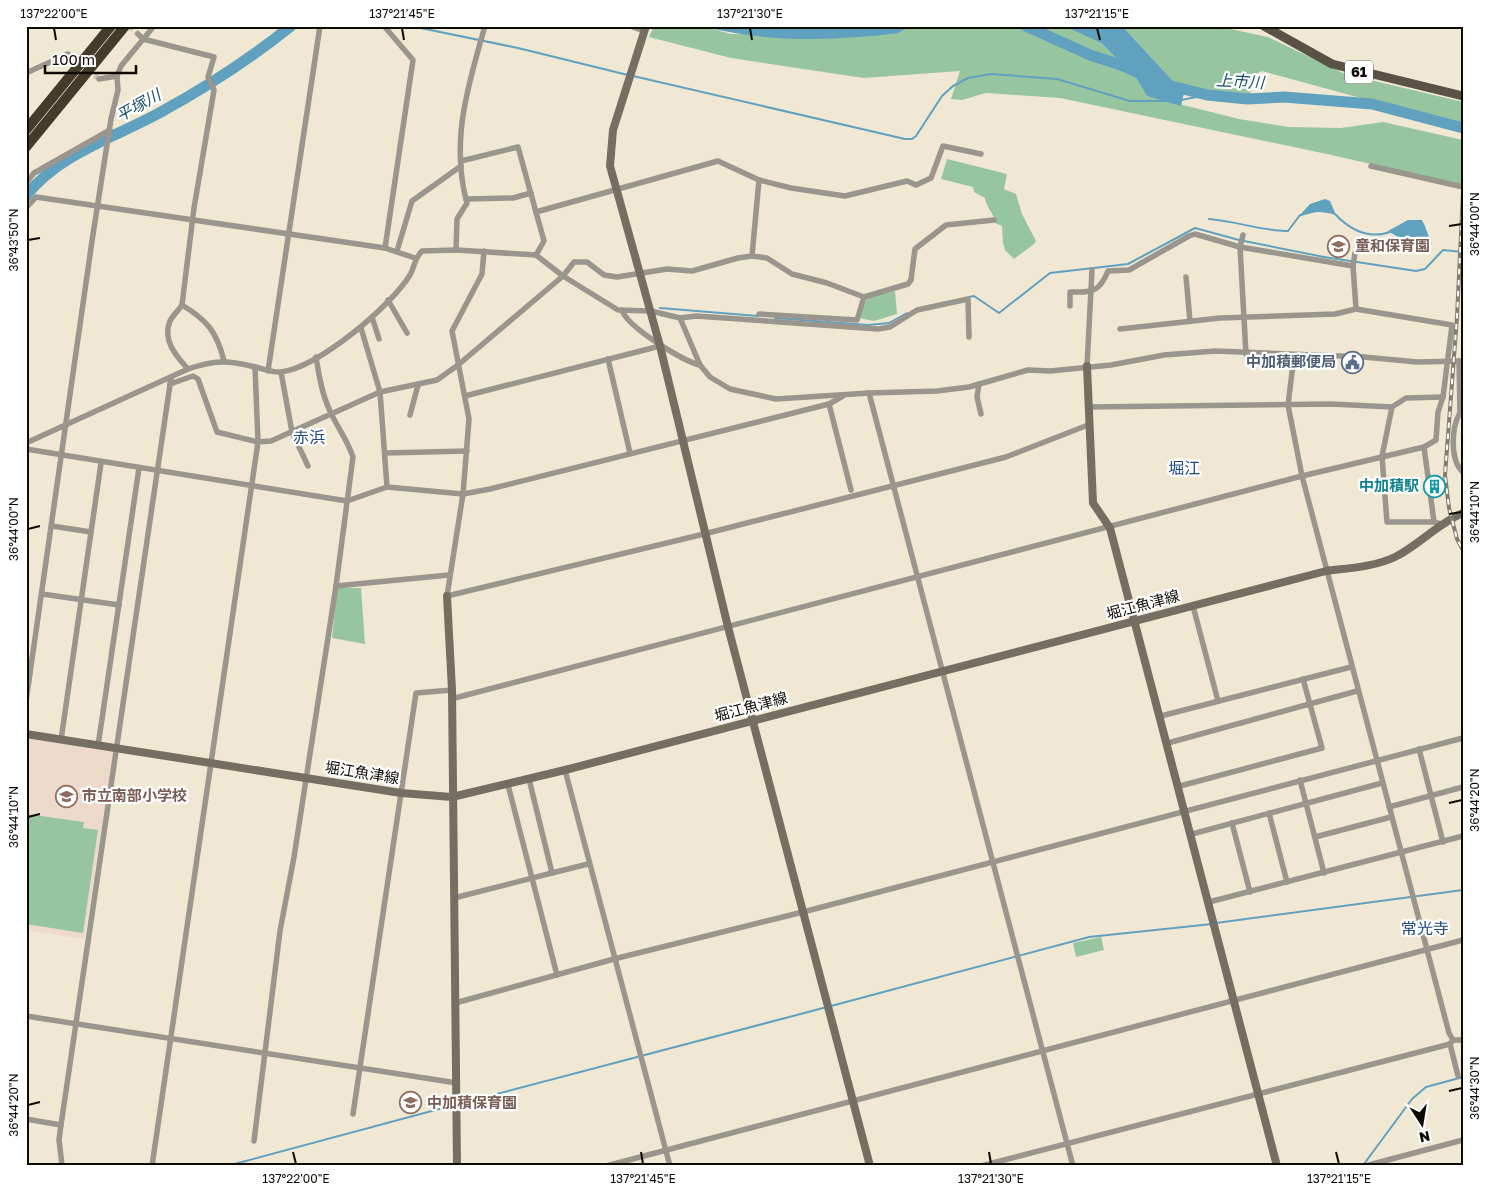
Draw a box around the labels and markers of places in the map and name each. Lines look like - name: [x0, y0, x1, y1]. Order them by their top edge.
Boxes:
- school or university icon: 童和保育園: [1327, 234, 1351, 258]
- place label: 童和保育園: [1355, 236, 1430, 254]
- public building icon: 中加積郵便局: [1340, 350, 1364, 374]
- place label: 中加積郵便局: [1246, 352, 1336, 370]
- building icon: 中加積駅: [1423, 474, 1447, 498]
- place label: 中加積駅: [1359, 476, 1419, 494]
- school or university icon: 市立南部小学校: [54, 784, 78, 808]
- place label: 市立南部小学校: [82, 786, 187, 804]
- school or university icon: 中加積保育園: [399, 1091, 423, 1115]
- place label: 中加積保育園: [427, 1093, 517, 1111]

